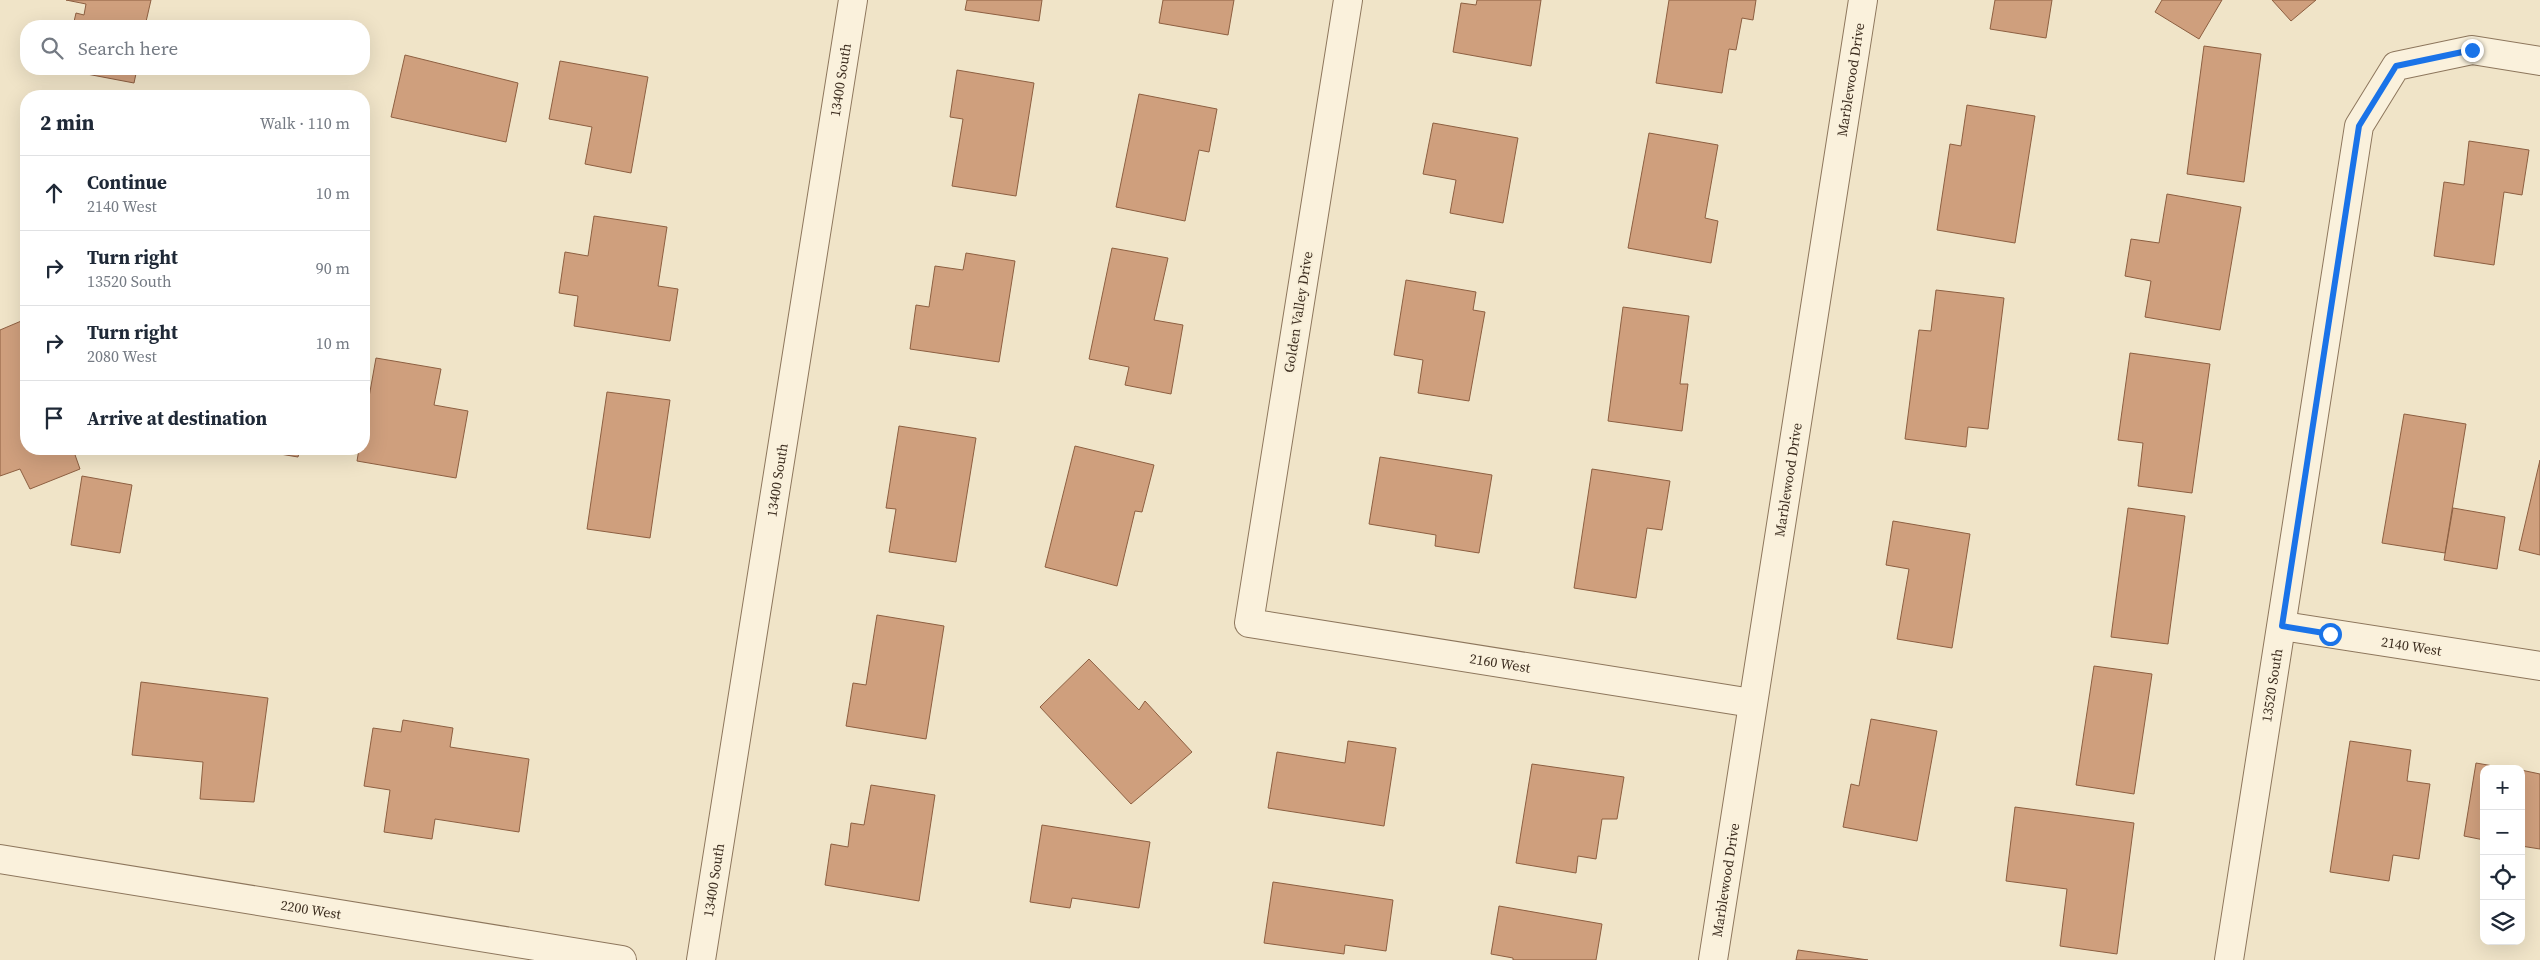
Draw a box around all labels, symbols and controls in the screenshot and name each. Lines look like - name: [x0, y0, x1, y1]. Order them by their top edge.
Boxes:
- search box: [20, 20, 370, 75]
- street label: Marblewood Drive: [1832, 21, 1869, 138]
- icon: search: [38, 34, 66, 62]
- text: Search here: [78, 35, 178, 61]
- route end: [2461, 39, 2484, 62]
- street label: 13400 South: [825, 42, 856, 118]
- text: 2 min: [40, 108, 95, 137]
- text: Walk · 110 m: [260, 112, 350, 134]
- text: Continue: [87, 169, 167, 195]
- icon: ahead: [40, 179, 68, 207]
- text: 10 m: [316, 182, 350, 204]
- text: 2140 West: [87, 195, 157, 217]
- text: Turn right: [87, 244, 178, 270]
- street label: Golden Valley Drive: [1279, 250, 1317, 374]
- icon: right: [40, 254, 68, 282]
- text: 90 m: [316, 257, 350, 279]
- text: 13520 South: [87, 270, 172, 292]
- text: Turn right: [87, 319, 178, 345]
- icon: right: [40, 329, 68, 357]
- text: 10 m: [316, 332, 350, 354]
- text: 2080 West: [87, 345, 157, 367]
- icon: arrive: [40, 404, 68, 432]
- text: Arrive at destination: [87, 405, 267, 431]
- street label: Marblewood Drive: [1769, 421, 1807, 538]
- street label: 13400 South: [761, 442, 793, 518]
- route start: [2319, 623, 2342, 646]
- street label: 2140 West: [2380, 631, 2444, 661]
- street label: 13520 South: [2256, 647, 2287, 723]
- street label: 2160 West: [1468, 648, 1532, 678]
- map controls: [2480, 765, 2525, 945]
- button: +: [2480, 765, 2525, 810]
- button: −: [2480, 810, 2525, 855]
- street label: Marblewood Drive: [1707, 822, 1744, 938]
- street label: 13400 South: [698, 842, 729, 918]
- button: locate: [2480, 855, 2525, 900]
- street label: 2200 West: [279, 895, 343, 924]
- button: layers: [2480, 900, 2525, 945]

